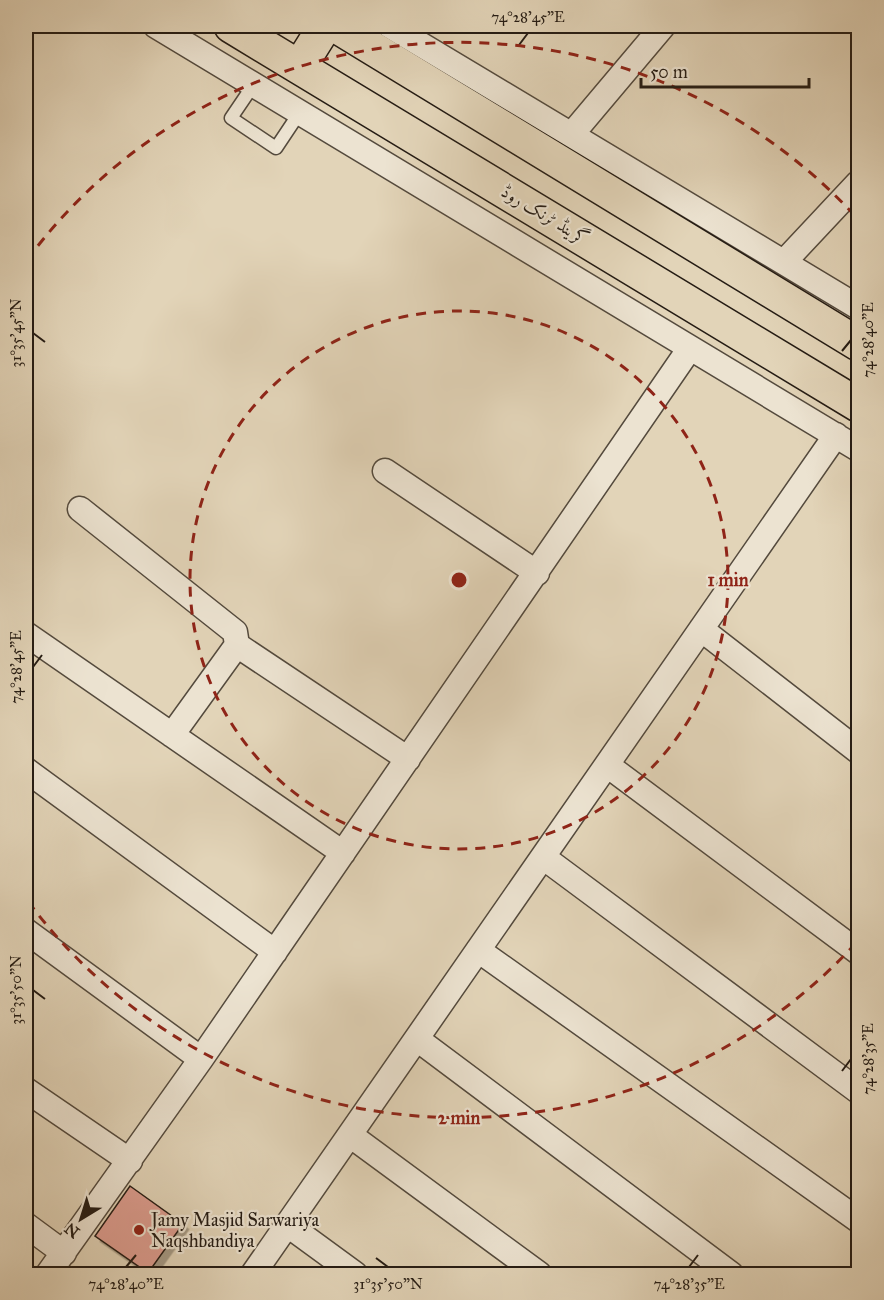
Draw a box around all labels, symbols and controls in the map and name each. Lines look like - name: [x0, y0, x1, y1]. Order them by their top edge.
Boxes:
- text: 74°28'45"E: [491, 8, 565, 26]
- scale bar: [641, 51, 809, 89]
- text: 50 m: [650, 61, 688, 83]
- street label: گرینڈ ٹرنک روڈ: [497, 179, 593, 251]
- text: 31°35'45"N: [7, 298, 25, 368]
- text: 74°28'40"E: [859, 302, 877, 378]
- text: 1 min: [708, 569, 749, 591]
- centre of rings: [449, 570, 469, 590]
- text: 74°28'45"E: [7, 630, 25, 704]
- text: 31°35'50"N: [7, 955, 25, 1025]
- text: 74°28'35"E: [859, 1023, 877, 1095]
- text: 2 min: [438, 1107, 481, 1129]
- north arrow: [51, 1189, 111, 1249]
- place label: Jamy Masjid Sarwariya Naqshbandiya: [149, 1209, 319, 1253]
- text: N: [61, 1219, 83, 1242]
- marker: Jamy Masjid Sarwariya Naqshbandiya: [132, 1223, 146, 1237]
- text: 74°28'40"E: [88, 1275, 164, 1293]
- text: 31°35'50"N: [353, 1275, 423, 1293]
- text: 74°28'35"E: [653, 1275, 725, 1293]

